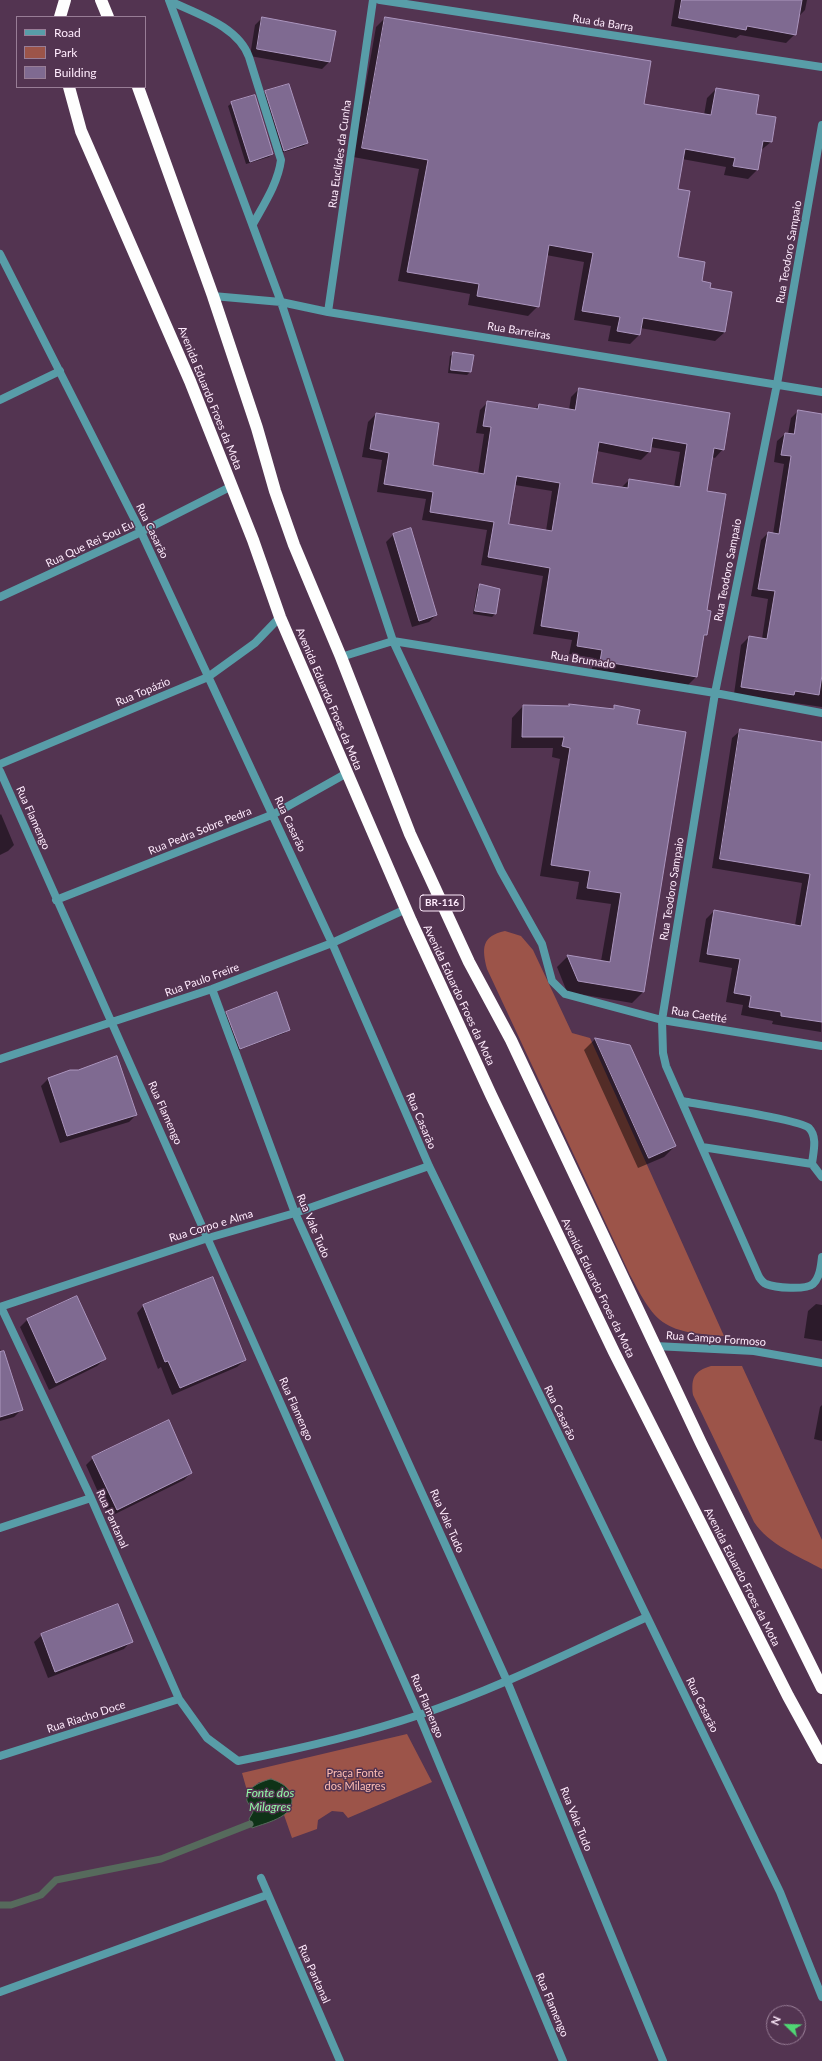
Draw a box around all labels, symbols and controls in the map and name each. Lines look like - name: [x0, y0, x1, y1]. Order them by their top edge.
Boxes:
- street label: Rua da Barra: [572, 12, 634, 34]
- legend: [16, 16, 146, 88]
- text: Road: [54, 25, 81, 40]
- text: Park: [54, 45, 77, 60]
- text: Building: [54, 65, 97, 80]
- street label: Rua Euclides da Cunha: [326, 99, 354, 209]
- street label: Rua Teodoro Sampaio: [773, 199, 805, 305]
- street label: Rua Barreiras: [486, 319, 552, 343]
- street label: Avenida Eduardo Froes da Mota: [175, 324, 245, 472]
- street label: Rua Casarão: [133, 501, 171, 561]
- street label: Rua Teodoro Sampaio: [712, 517, 744, 623]
- street label: Rua Que Rei Sou Eu: [44, 518, 136, 570]
- street label: Avenida Eduardo Froes da Mota: [293, 626, 365, 772]
- street label: Rua Brumado: [550, 648, 616, 672]
- street label: Rua Topázio: [114, 675, 172, 709]
- street label: Rua Flamengo: [13, 784, 53, 852]
- street label: Rua Casarão: [271, 794, 309, 854]
- street label: Rua Pedra Sobre Pedra: [147, 804, 253, 858]
- street label: Rua Teodoro Sampaio: [657, 836, 687, 942]
- road number: BR-116: [420, 895, 464, 911]
- street label: Avenida Eduardo Froes da Mota: [421, 923, 497, 1067]
- street label: Rua Paulo Freire: [163, 960, 241, 1000]
- street label: Rua Caetité: [670, 1004, 728, 1026]
- street label: Rua Flamengo: [145, 1079, 185, 1147]
- street label: Rua Casarão: [403, 1091, 439, 1151]
- street label: Rua Vale Tudo: [294, 1192, 332, 1260]
- street label: Rua Corpo e Alma: [168, 1207, 254, 1245]
- street label: Avenida Eduardo Froes da Mota: [558, 1216, 638, 1360]
- street label: Rua Campo Formoso: [665, 1329, 767, 1349]
- street label: Rua Flamengo: [276, 1375, 316, 1443]
- street label: Rua Casarão: [541, 1383, 579, 1443]
- street label: Rua Vale Tudo: [427, 1487, 467, 1555]
- street label: Rua Pantanal: [93, 1488, 131, 1550]
- street label: Avenida Eduardo Froes da Mota: [701, 1506, 783, 1648]
- street label: Rua Flamengo: [408, 1672, 446, 1740]
- street label: Rua Casarão: [683, 1675, 721, 1735]
- street label: Rua Riacho Doce: [45, 1698, 127, 1736]
- park label: Praça Fonte dos Milagres: [325, 1766, 385, 1792]
- street label: Rua Vale Tudo: [557, 1785, 595, 1853]
- water label: Fonte dos Milagres: [246, 1786, 294, 1814]
- street label: Rua Pantanal: [295, 1943, 333, 2005]
- street label: Rua Flamengo: [533, 1971, 571, 2039]
- north arrow: [766, 2005, 806, 2045]
- text: N: [768, 2014, 783, 2027]

